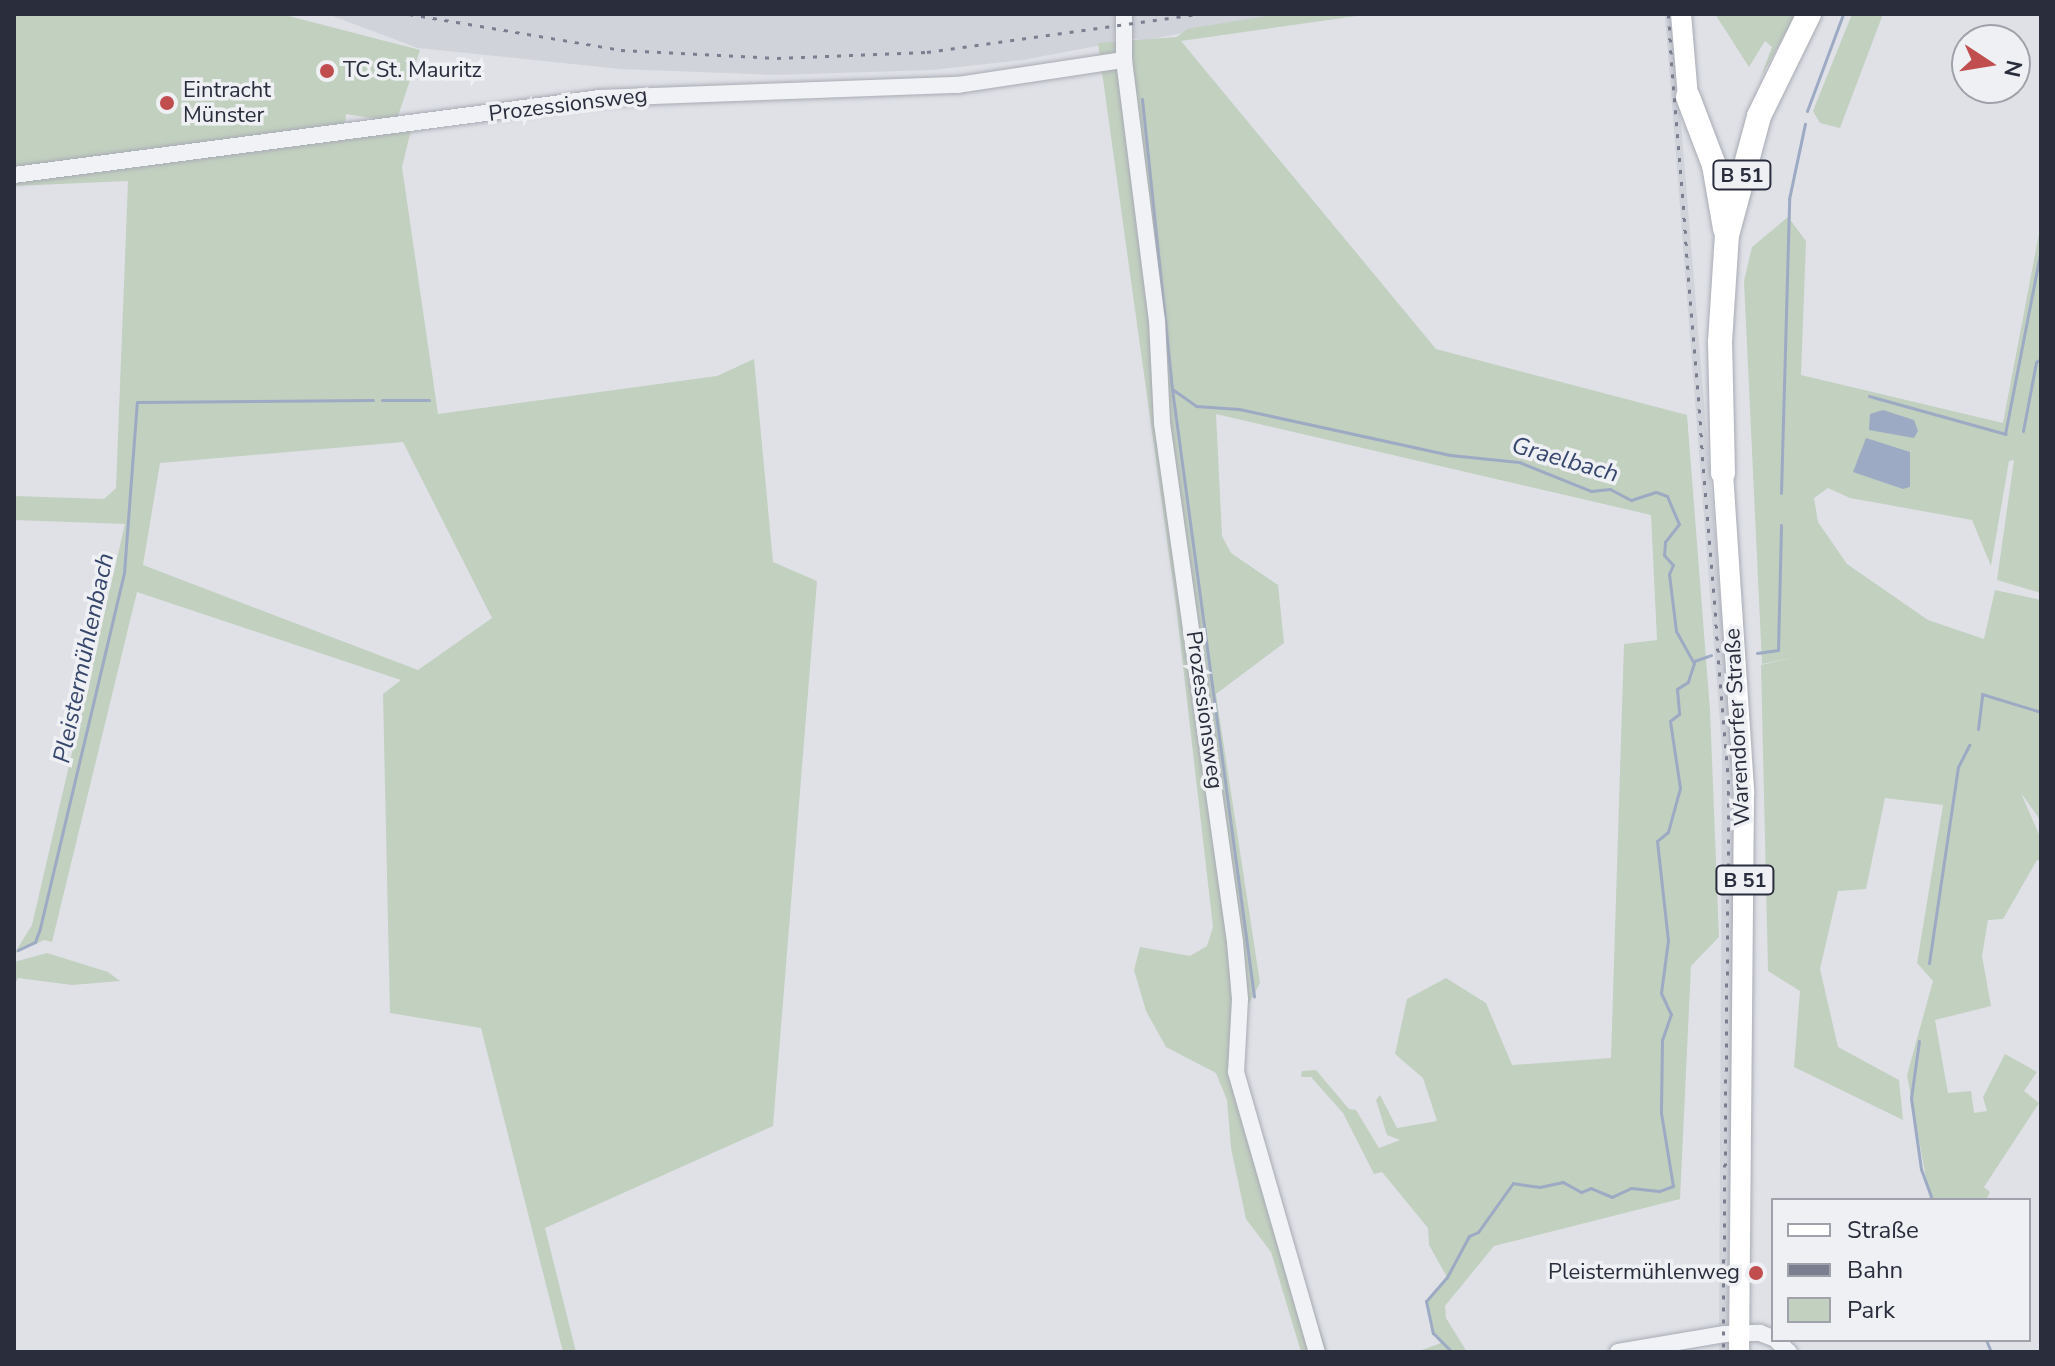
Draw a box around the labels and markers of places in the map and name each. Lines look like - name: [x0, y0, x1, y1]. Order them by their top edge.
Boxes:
- place label: TC St. Mauritz: [343, 58, 482, 84]
- marker: TC St. Mauritz: [318, 62, 336, 80]
- place label: Eintracht Münster: [183, 77, 271, 128]
- marker: Eintracht Münster: [158, 94, 176, 112]
- place label: Pleistermühlenweg: [1548, 1260, 1740, 1286]
- marker: Pleistermühlenweg: [1747, 1264, 1765, 1282]

